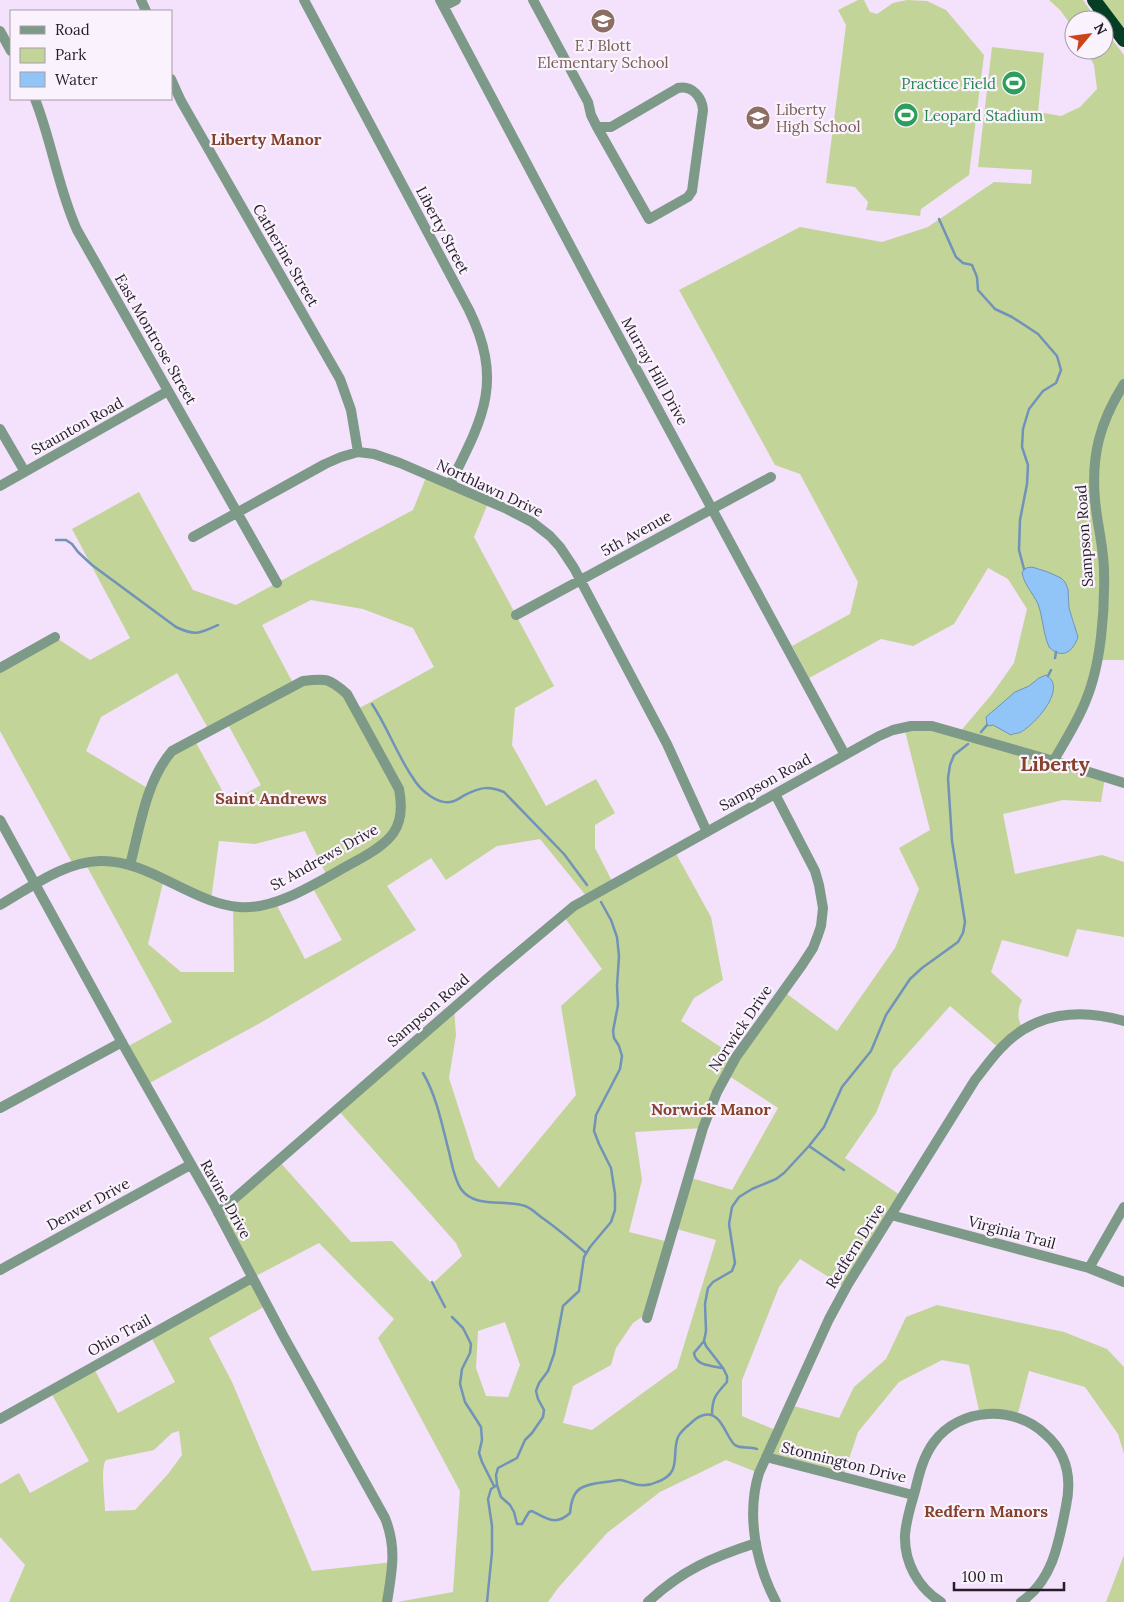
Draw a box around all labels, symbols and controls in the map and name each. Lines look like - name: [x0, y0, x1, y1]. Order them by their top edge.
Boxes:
- school or university icon: E J Blott Elementary School: [590, 8, 616, 34]
- legend: [10, 10, 172, 100]
- north arrow: [1064, 10, 1114, 60]
- text: Road: [55, 20, 90, 39]
- text: N: [1090, 20, 1111, 38]
- place label: E J Blott Elementary School: [537, 36, 669, 72]
- text: Park: [55, 45, 86, 64]
- text: Water: [55, 70, 98, 89]
- sports icon: Practice Field: [1001, 70, 1027, 96]
- place label: Practice Field: [901, 74, 996, 93]
- place label: Liberty High School: [776, 100, 861, 136]
- sports icon: Leopard Stadium: [893, 102, 919, 128]
- school or university icon: Liberty High School: [745, 105, 771, 131]
- place label: Leopard Stadium: [924, 106, 1043, 125]
- district label: Liberty Manor: [211, 129, 322, 149]
- street label: Liberty Street: [412, 183, 474, 277]
- street label: Catherine Street: [249, 200, 323, 310]
- street label: East Montrose Street: [111, 270, 201, 408]
- street label: Murray Hill Drive: [617, 314, 693, 428]
- street label: Staunton Road: [28, 393, 126, 459]
- street label: Northlawn Drive: [434, 455, 546, 521]
- street label: Sampson Road: [1071, 484, 1097, 588]
- street label: 5th Avenue: [597, 506, 675, 560]
- street label: Sampson Road: [716, 749, 814, 815]
- district label: Liberty: [1020, 751, 1090, 776]
- district label: Saint Andrews: [215, 788, 327, 808]
- street label: St Andrews Drive: [267, 819, 381, 895]
- street label: Sampson Road: [383, 969, 473, 1051]
- street label: Norwick Drive: [704, 981, 776, 1075]
- district label: Norwick Manor: [651, 1099, 771, 1119]
- street label: Ravine Drive: [196, 1156, 256, 1242]
- street label: Denver Drive: [43, 1173, 133, 1235]
- street label: Redfern Drive: [821, 1200, 889, 1292]
- street label: Virginia Trail: [965, 1211, 1058, 1253]
- street label: Ohio Trail: [84, 1310, 154, 1360]
- street label: Stonnington Drive: [780, 1437, 908, 1487]
- district label: Redfern Manors: [924, 1501, 1048, 1521]
- scale bar: [954, 1560, 1064, 1592]
- text: 100 m: [962, 1567, 1003, 1586]

